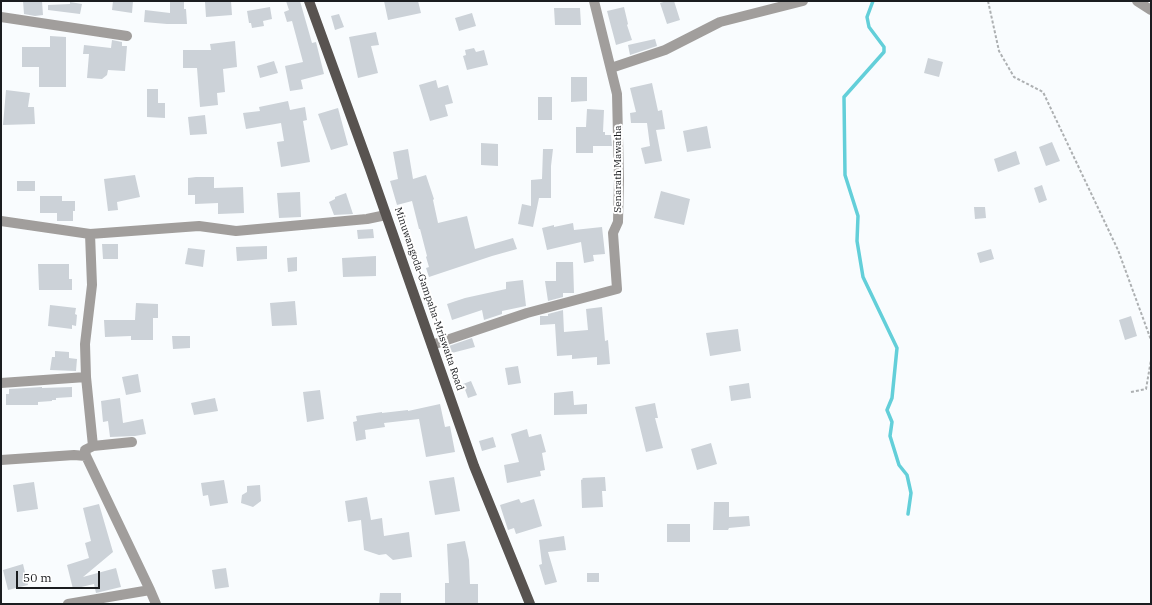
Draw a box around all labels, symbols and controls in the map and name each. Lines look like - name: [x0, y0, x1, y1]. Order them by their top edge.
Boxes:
- street label: Senarath Mawatha: [612, 125, 624, 213]
- street label: Minuwangoda-Gampaha-Mriswatta Road: [392, 206, 466, 392]
- scale bar: [18, 563, 102, 589]
- text: 50 m: [23, 570, 52, 585]

